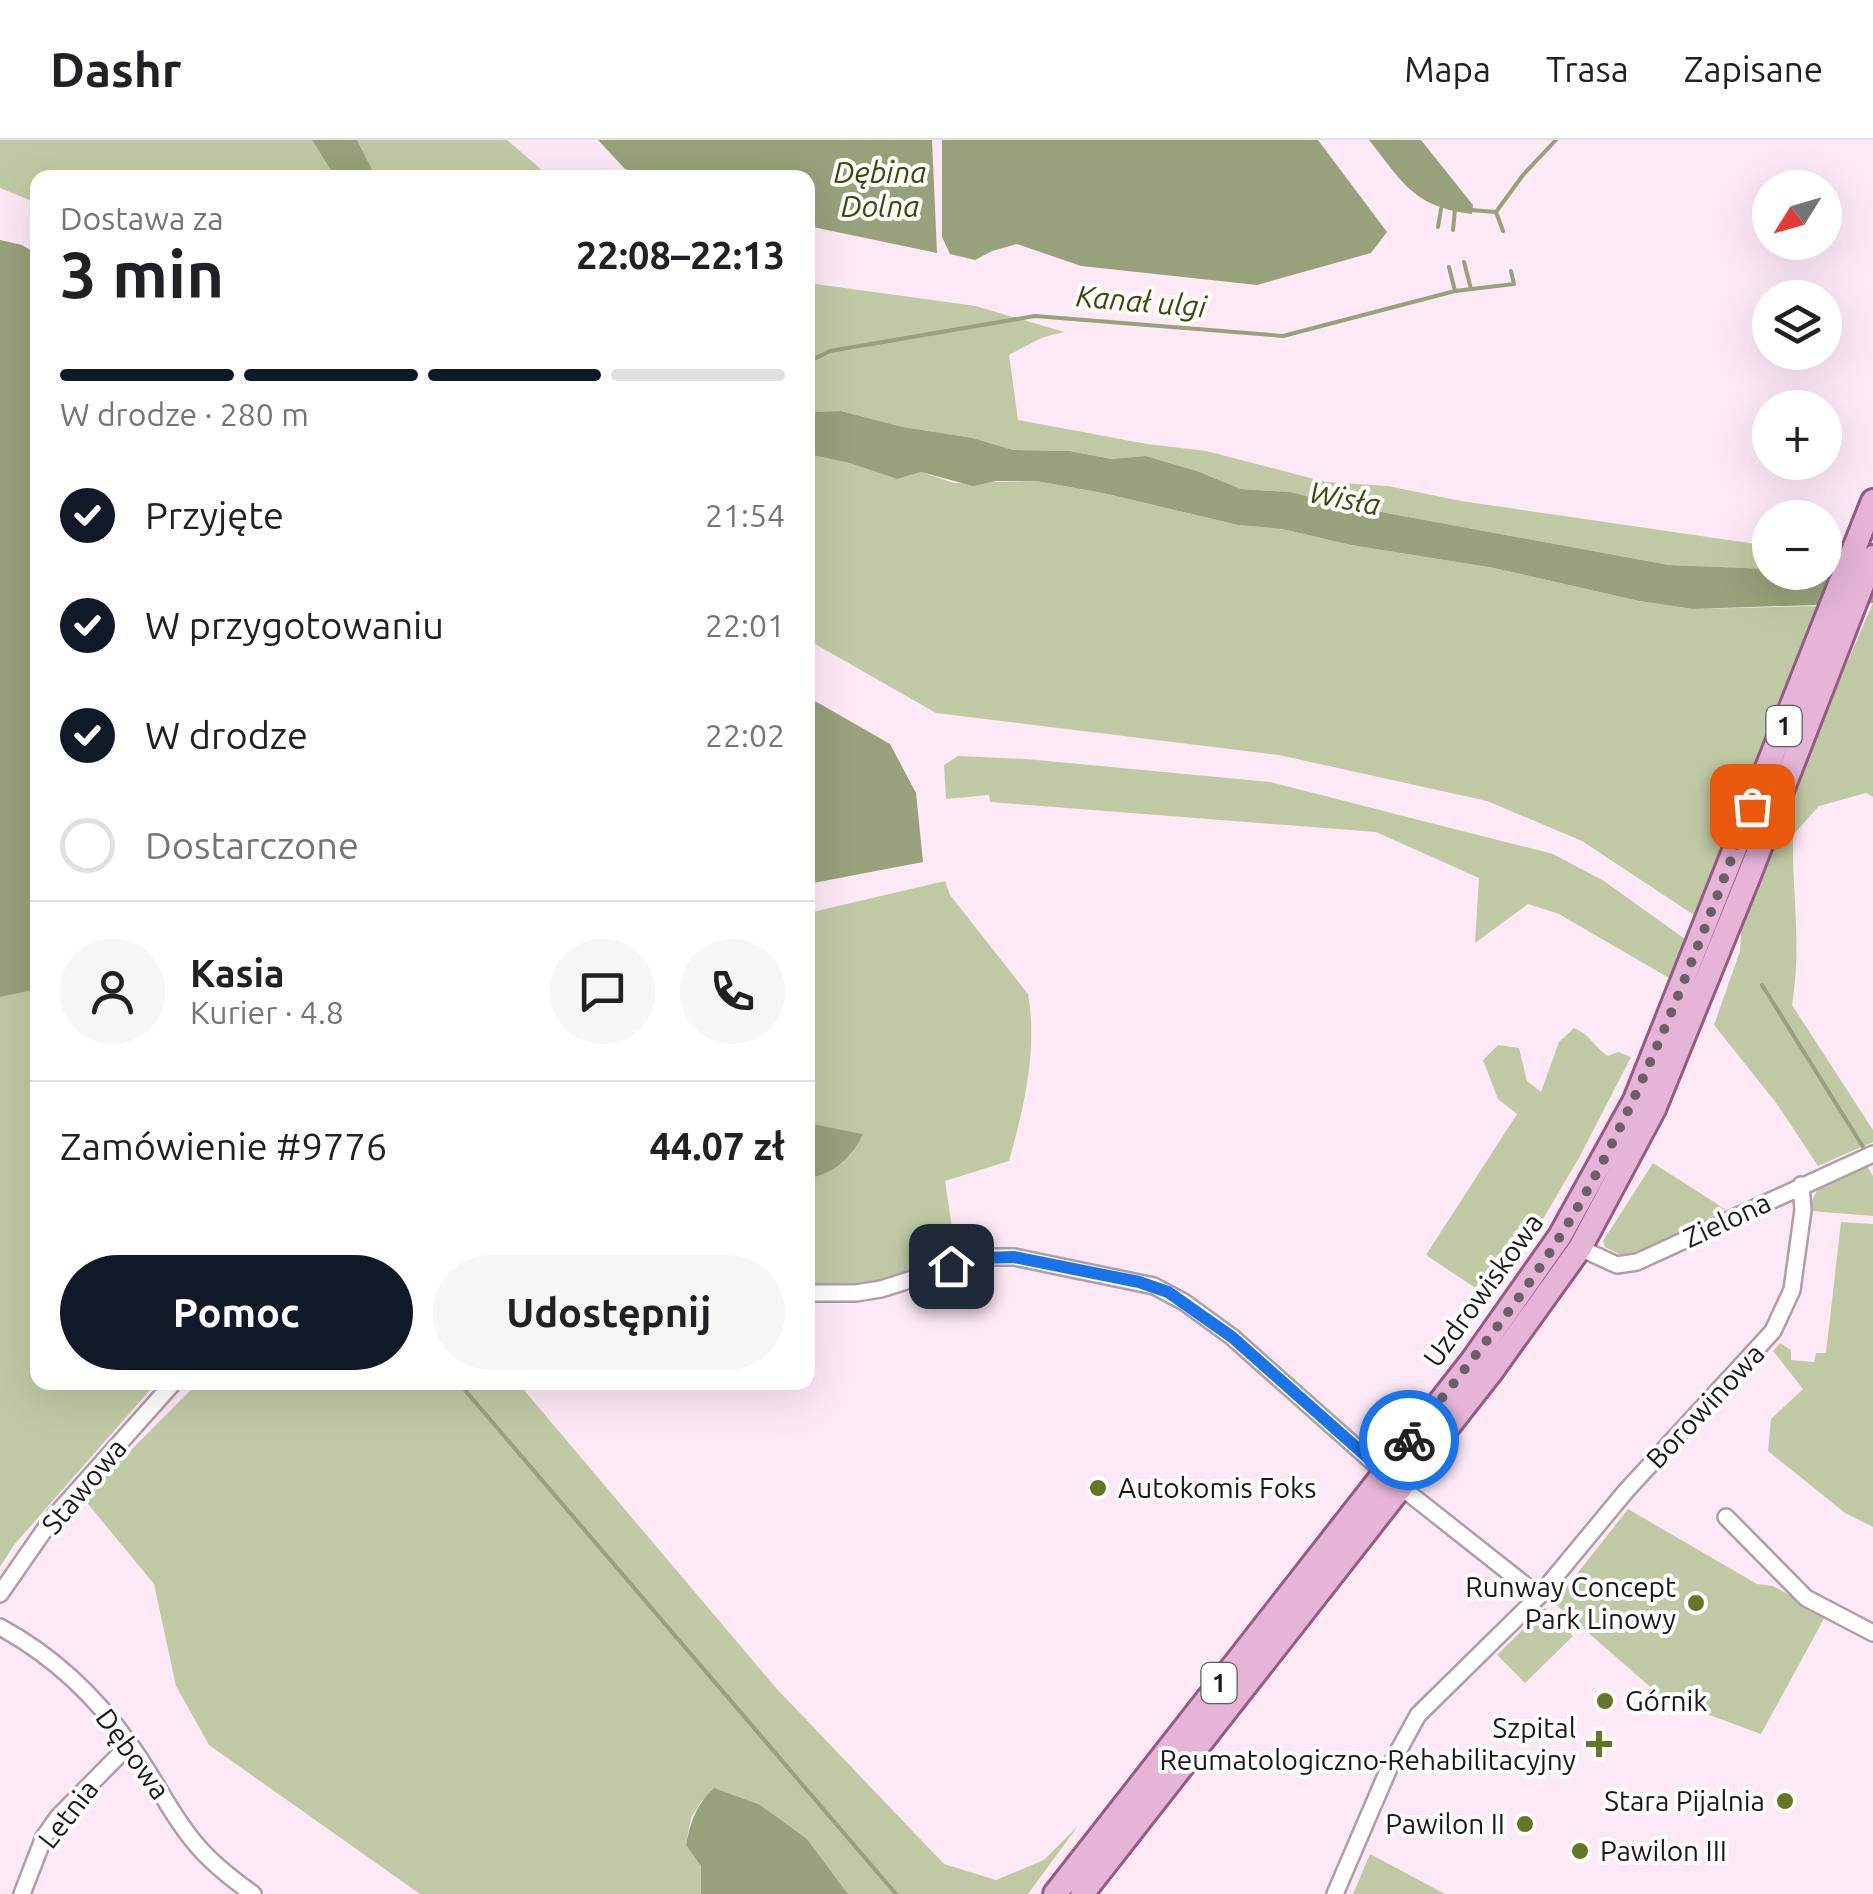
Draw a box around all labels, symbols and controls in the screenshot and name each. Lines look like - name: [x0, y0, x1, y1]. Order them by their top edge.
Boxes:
- text: Dashr: [50, 42, 182, 96]
- text: Mapa: [1404, 49, 1491, 89]
- text: Trasa: [1546, 49, 1629, 89]
- text: Zapisane: [1684, 49, 1823, 89]
- water label: Dębina Dolna: [833, 155, 927, 223]
- north arrow: [1752, 170, 1842, 260]
- map controls: [1752, 170, 1842, 590]
- text: Dostawa za: [60, 200, 224, 236]
- text: 22:08–22:13: [576, 234, 785, 276]
- text: 3 min: [60, 237, 224, 310]
- water label: Kanał ulgi: [1075, 278, 1209, 324]
- button: layers: [1752, 280, 1842, 370]
- button: +: [1752, 390, 1842, 480]
- text: W drodze · 280 m: [60, 396, 309, 432]
- water label: Wisła: [1307, 475, 1383, 522]
- icon: check: [60, 488, 115, 543]
- text: Przyjęte: [145, 494, 284, 536]
- text: 21:54: [705, 497, 785, 533]
- button: −: [1752, 500, 1842, 590]
- icon: check: [60, 598, 115, 653]
- text: W przygotowaniu: [145, 604, 444, 646]
- text: 22:01: [705, 607, 785, 643]
- road number: 1: [1766, 706, 1802, 746]
- icon: check: [60, 708, 115, 763]
- text: W drodze: [145, 714, 308, 756]
- text: 22:02: [705, 717, 785, 753]
- pin: [1710, 764, 1795, 849]
- icon: bag: [1725, 779, 1780, 834]
- text: Dostarczone: [145, 824, 359, 866]
- button: person: [60, 939, 165, 1044]
- button: chat: [550, 939, 655, 1044]
- button: phone: [680, 939, 785, 1044]
- text: Kasia: [190, 952, 285, 994]
- text: Kurier · 4.8: [190, 994, 344, 1030]
- text: Zamówienie #9776: [60, 1125, 387, 1167]
- text: 44.07 zł: [649, 1125, 785, 1167]
- street label: Zielona: [1678, 1186, 1775, 1253]
- street label: Uzdrowiskowa: [1417, 1207, 1549, 1372]
- pin: [909, 1224, 994, 1309]
- icon: home: [924, 1239, 979, 1294]
- button: Pomoc: [60, 1255, 413, 1370]
- button: Udostępnij: [433, 1255, 785, 1370]
- street label: Borowinowa: [1639, 1337, 1770, 1474]
- courier: [1359, 1390, 1459, 1490]
- icon: bike: [1382, 1413, 1437, 1468]
- street label: Stawowa: [35, 1432, 132, 1539]
- place label: Autokomis Foks: [1118, 1472, 1316, 1503]
- marker: Autokomis Foks: [1087, 1477, 1109, 1499]
- place label: Runway Concept Park Linowy: [1465, 1571, 1676, 1634]
- marker: Runway Concept Park Linowy: [1685, 1592, 1707, 1614]
- road number: 1: [1202, 1663, 1236, 1703]
- place label: Górnik: [1625, 1685, 1708, 1716]
- marker: Górnik: [1594, 1690, 1616, 1712]
- street label: Dębowa: [90, 1703, 177, 1805]
- place label: Szpital Reumatologiczno-Rehabilitacyjny: [1159, 1712, 1576, 1775]
- marker: Szpital Reumatologiczno-Rehabilitacyjny: [1586, 1731, 1612, 1757]
- street label: Letnia: [31, 1773, 104, 1854]
- place label: Stara Pijalnia: [1604, 1785, 1765, 1816]
- marker: Stara Pijalnia: [1774, 1790, 1796, 1812]
- place label: Pawilon II: [1385, 1808, 1505, 1839]
- marker: Pawilon II: [1514, 1813, 1536, 1835]
- place label: Pawilon III: [1600, 1835, 1727, 1866]
- marker: Pawilon III: [1569, 1840, 1591, 1862]

